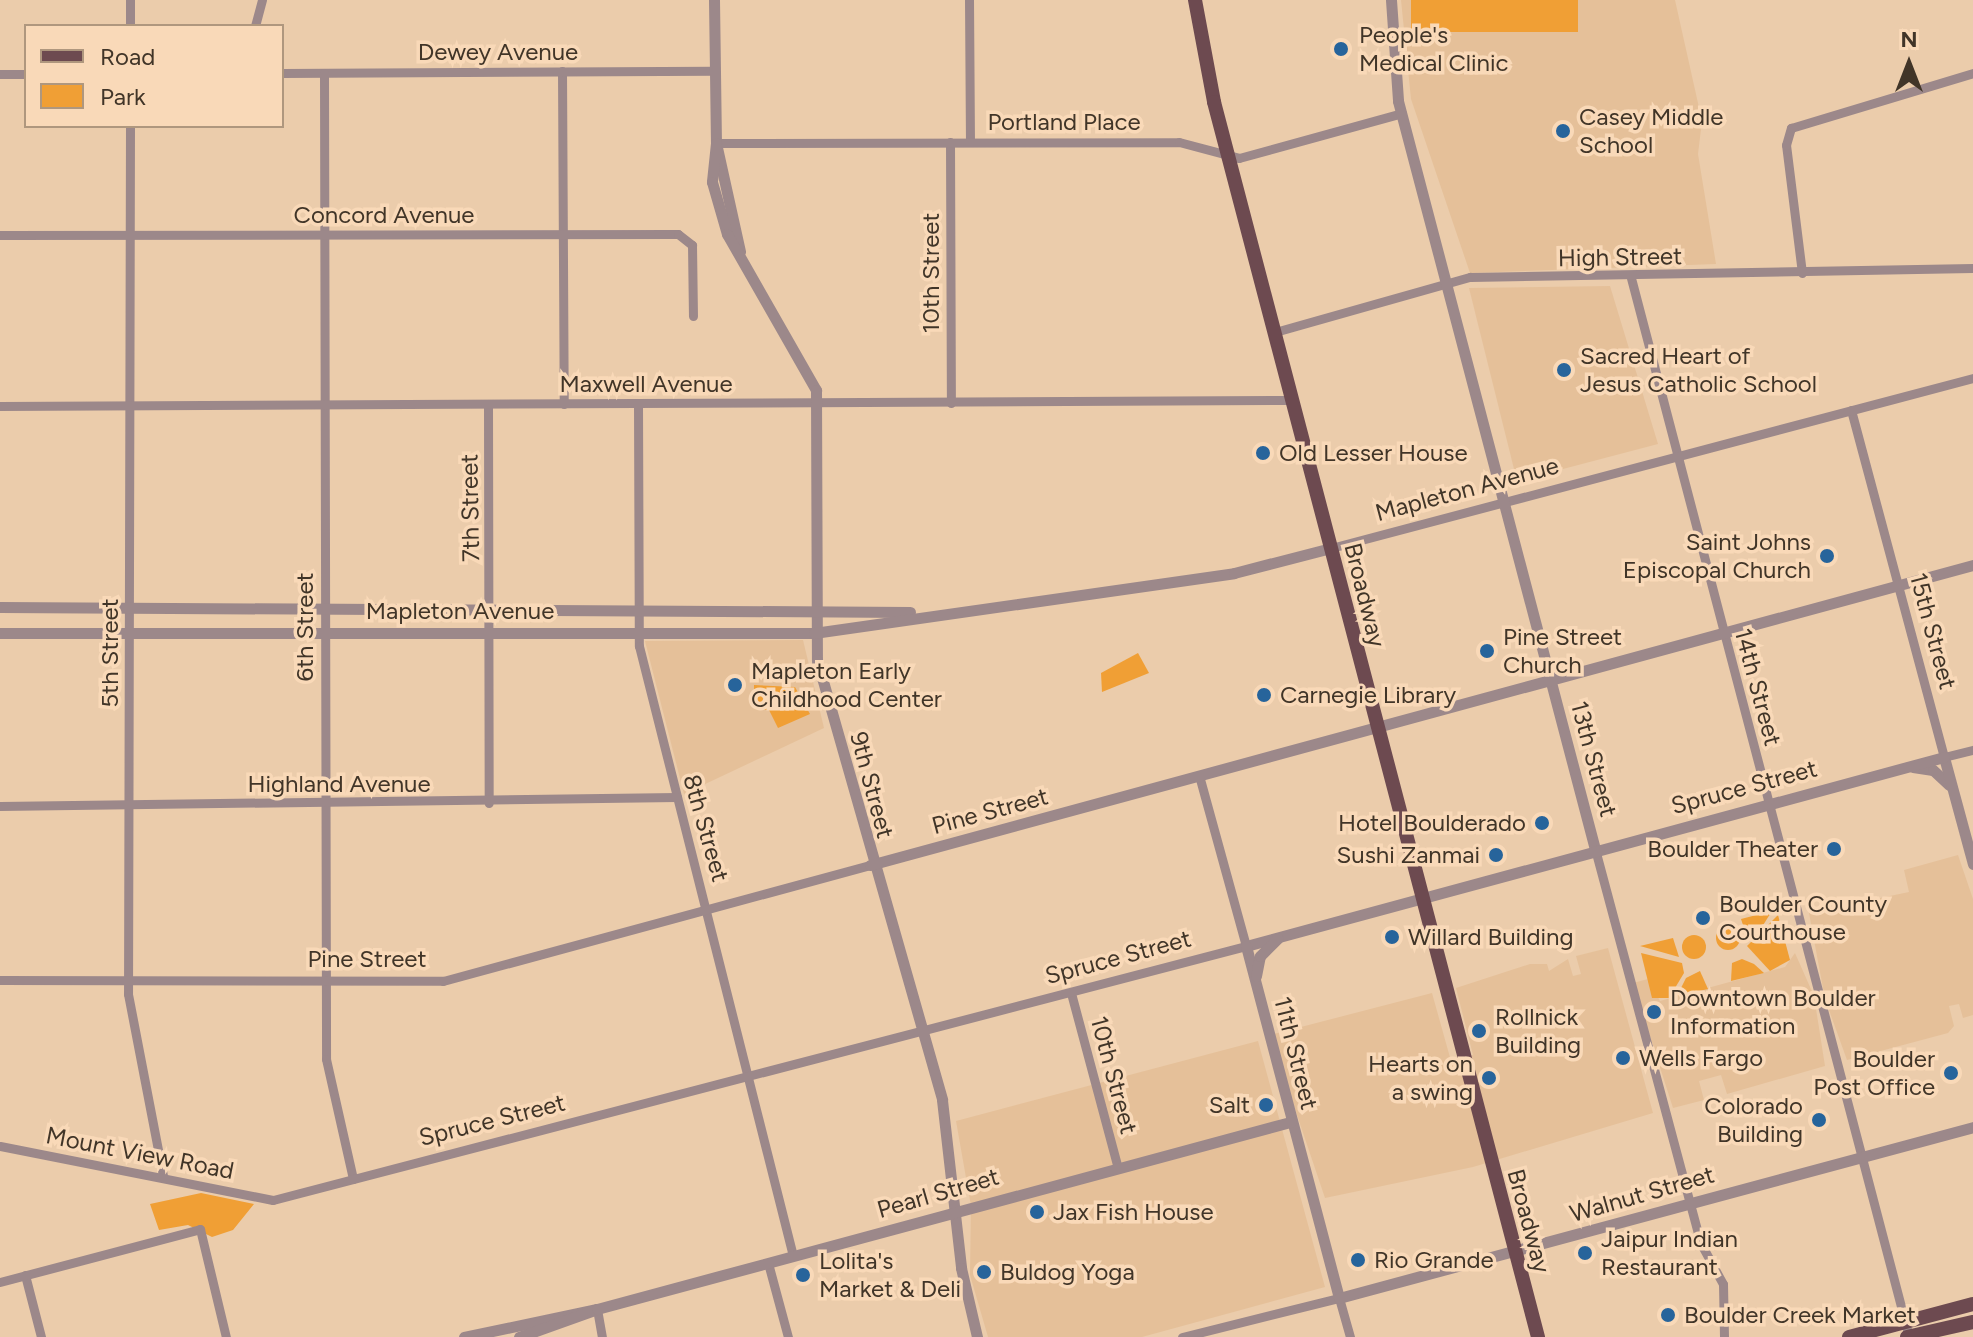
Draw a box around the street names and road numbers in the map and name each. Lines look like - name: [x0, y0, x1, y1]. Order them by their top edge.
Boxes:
- street label: Dewey Avenue: [418, 38, 578, 66]
- street label: Portland Place: [987, 108, 1141, 136]
- street label: Concord Avenue: [294, 201, 474, 229]
- street label: 10th Street: [917, 213, 945, 333]
- street label: High Street: [1558, 242, 1682, 272]
- street label: Maxwell Avenue: [559, 370, 733, 398]
- street label: Mapleton Avenue: [1372, 451, 1562, 527]
- street label: 7th Street: [455, 454, 485, 562]
- street label: Broadway: [1338, 540, 1392, 650]
- street label: 15th Street: [1904, 570, 1962, 692]
- street label: 6th Street: [291, 572, 319, 682]
- street label: Mapleton Avenue: [366, 597, 554, 625]
- street label: 5th Street: [96, 598, 124, 708]
- street label: 14th Street: [1729, 625, 1787, 749]
- street label: 13th Street: [1565, 698, 1623, 820]
- street label: 9th Street: [844, 729, 900, 841]
- street label: Spruce Street: [1668, 754, 1820, 820]
- street label: Highland Avenue: [247, 770, 431, 798]
- street label: 8th Street: [677, 771, 735, 885]
- street label: Pine Street: [929, 782, 1051, 840]
- street label: Spruce Street: [1042, 924, 1194, 990]
- street label: Pine Street: [307, 945, 427, 973]
- street label: 11th Street: [1268, 994, 1324, 1112]
- street label: 10th Street: [1084, 1013, 1144, 1137]
- street label: Spruce Street: [416, 1088, 568, 1152]
- street label: Mount View Road: [44, 1121, 236, 1185]
- street label: Walnut Street: [1567, 1160, 1717, 1228]
- street label: Pearl Street: [874, 1162, 1002, 1224]
- street label: Broadway: [1501, 1166, 1557, 1276]

